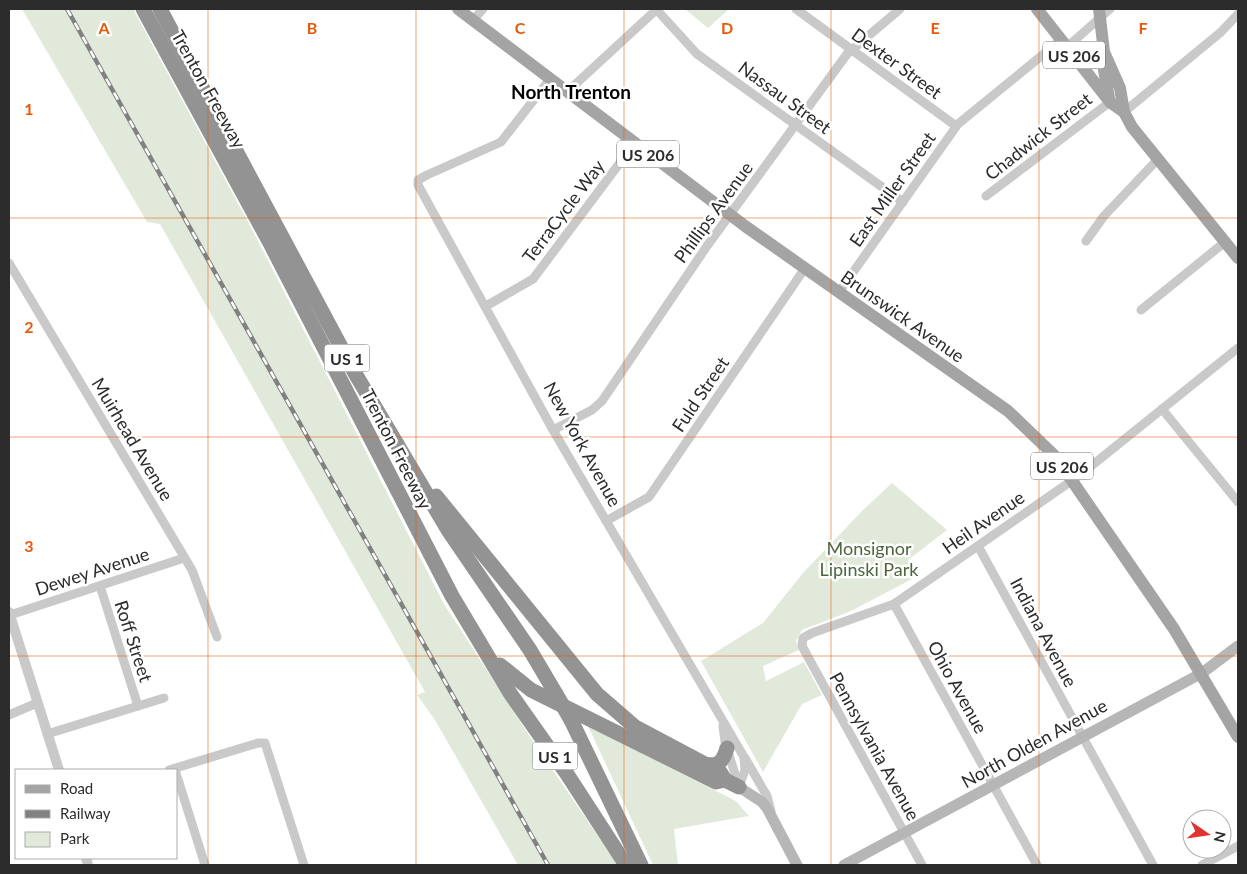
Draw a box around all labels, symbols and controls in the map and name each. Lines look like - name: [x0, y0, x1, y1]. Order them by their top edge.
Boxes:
- text: A: [97, 18, 110, 37]
- text: B: [307, 18, 317, 37]
- text: C: [515, 18, 526, 37]
- text: D: [721, 18, 733, 37]
- text: E: [930, 18, 940, 37]
- text: F: [1138, 18, 1148, 37]
- street label: Dexter Street: [848, 23, 947, 103]
- street label: Trenton Freeway: [167, 26, 251, 153]
- road number: US 206: [1043, 42, 1105, 68]
- street label: Nassau Street: [734, 56, 836, 138]
- district label: North Trenton: [511, 80, 631, 103]
- street label: Chadwick Street: [980, 87, 1096, 184]
- text: 1: [24, 99, 34, 118]
- street label: East Miller Street: [844, 127, 940, 251]
- road number: US 206: [617, 140, 679, 168]
- street label: TerraCycle Way: [517, 155, 609, 267]
- street label: Phillips Avenue: [669, 157, 757, 267]
- street label: Brunswick Avenue: [837, 265, 969, 367]
- text: 2: [24, 317, 34, 336]
- road number: US 1: [324, 344, 370, 372]
- street label: Fuld Street: [667, 352, 733, 436]
- street label: Muirhead Avenue: [88, 373, 178, 505]
- street label: New York Avenue: [540, 378, 626, 510]
- street label: Trenton Freeway: [357, 385, 437, 513]
- road number: US 206: [1031, 452, 1093, 480]
- street label: Heil Avenue: [938, 486, 1028, 558]
- text: 3: [24, 536, 34, 555]
- park label: Monsignor Lipinski Park: [819, 537, 919, 580]
- street label: Dewey Avenue: [32, 542, 152, 600]
- street label: Indiana Avenue: [1006, 573, 1082, 691]
- street label: Roff Street: [111, 597, 158, 685]
- street label: Ohio Avenue: [924, 637, 992, 737]
- street label: Pennsylvania Avenue: [825, 668, 925, 824]
- street label: North Olden Avenue: [957, 694, 1111, 792]
- road number: US 1: [532, 742, 578, 769]
- legend: [15, 769, 178, 859]
- text: Road: [60, 779, 93, 797]
- text: Railway: [60, 804, 111, 822]
- north arrow: [1182, 809, 1232, 859]
- text: Park: [60, 829, 90, 847]
- text: N: [1211, 830, 1230, 844]

